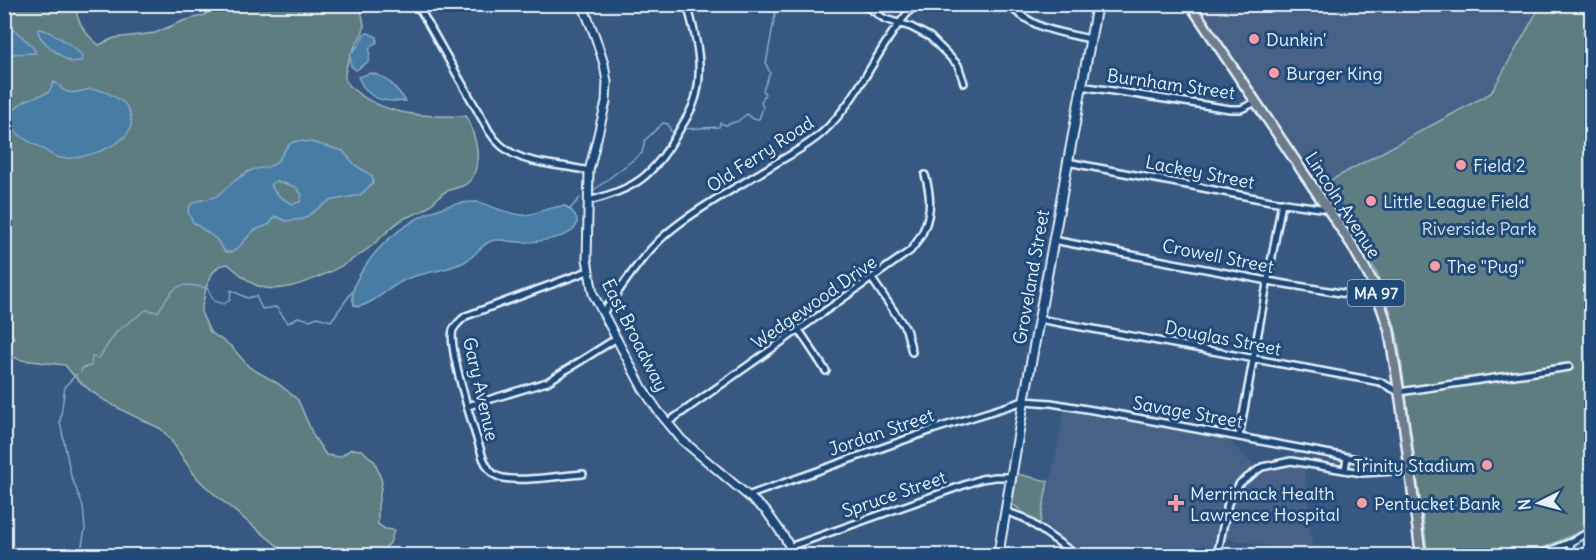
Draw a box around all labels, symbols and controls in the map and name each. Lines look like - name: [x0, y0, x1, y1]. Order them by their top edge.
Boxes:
- place label: Dunkin': [1266, 28, 1327, 51]
- marker: Dunkin': [1247, 32, 1261, 46]
- place label: Burger King: [1286, 62, 1382, 85]
- street label: Burnham Street: [1106, 64, 1236, 104]
- marker: Burger King: [1267, 66, 1281, 80]
- street label: Old Ferry Road: [702, 111, 818, 197]
- street label: Lincoln Avenue: [1300, 147, 1386, 263]
- street label: Lackey Street: [1144, 150, 1256, 194]
- place label: Field 2: [1473, 154, 1526, 177]
- marker: Field 2: [1454, 158, 1468, 172]
- place label: Little League Field: [1383, 190, 1530, 213]
- marker: Little League Field: [1364, 194, 1378, 208]
- street label: Groveland Street: [1008, 208, 1054, 346]
- park label: Riverside Park: [1421, 217, 1537, 240]
- street label: Crowell Street: [1160, 234, 1276, 278]
- street label: Wedgewood Drive: [747, 250, 881, 354]
- place label: The "Pug": [1447, 255, 1524, 278]
- marker: The "Pug": [1428, 259, 1442, 273]
- street label: East Broadway: [597, 275, 673, 395]
- road number: MA 97: [1348, 280, 1404, 306]
- street label: Douglas Street: [1163, 315, 1283, 361]
- street label: Gary Avenue: [458, 335, 504, 443]
- street label: Savage Street: [1131, 391, 1245, 433]
- street label: Jordan Street: [825, 403, 937, 461]
- place label: Trinity Stadium: [1354, 454, 1475, 477]
- marker: Trinity Stadium: [1480, 458, 1494, 472]
- street label: Spruce Street: [839, 465, 949, 523]
- north arrow: [1509, 473, 1569, 533]
- place label: Merrimack Health Lawrence Hospital: [1190, 482, 1340, 526]
- place label: Pentucket Bank: [1374, 492, 1501, 515]
- marker: Merrimack Health Lawrence Hospital: [1167, 494, 1185, 512]
- marker: Pentucket Bank: [1355, 496, 1369, 510]
- text: N: [1514, 498, 1535, 511]

